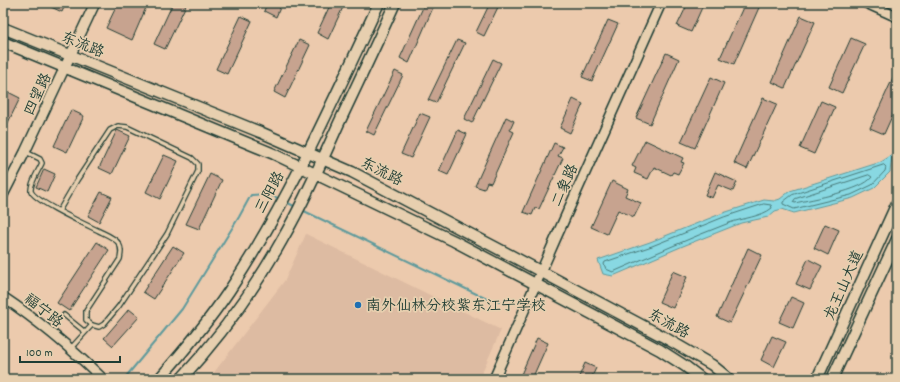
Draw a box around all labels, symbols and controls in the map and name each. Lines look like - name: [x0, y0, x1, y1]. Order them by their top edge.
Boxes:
- street label: 东流路: [57, 27, 107, 64]
- street label: 四望路: [19, 70, 58, 120]
- street label: 东流路: [356, 153, 406, 193]
- street label: 二象路: [547, 161, 585, 211]
- street label: 三阳路: [250, 168, 291, 218]
- street label: 龙王山大道: [820, 247, 870, 325]
- street label: 福宁路: [18, 289, 67, 334]
- place label: 南外仙林分校紫东江宁学校: [366, 296, 546, 318]
- marker: 南外仙林分校紫东江宁学校: [353, 300, 363, 310]
- street label: 东流路: [643, 304, 693, 345]
- scale bar: [20, 338, 120, 364]
- text: 100 m: [26, 345, 53, 362]

